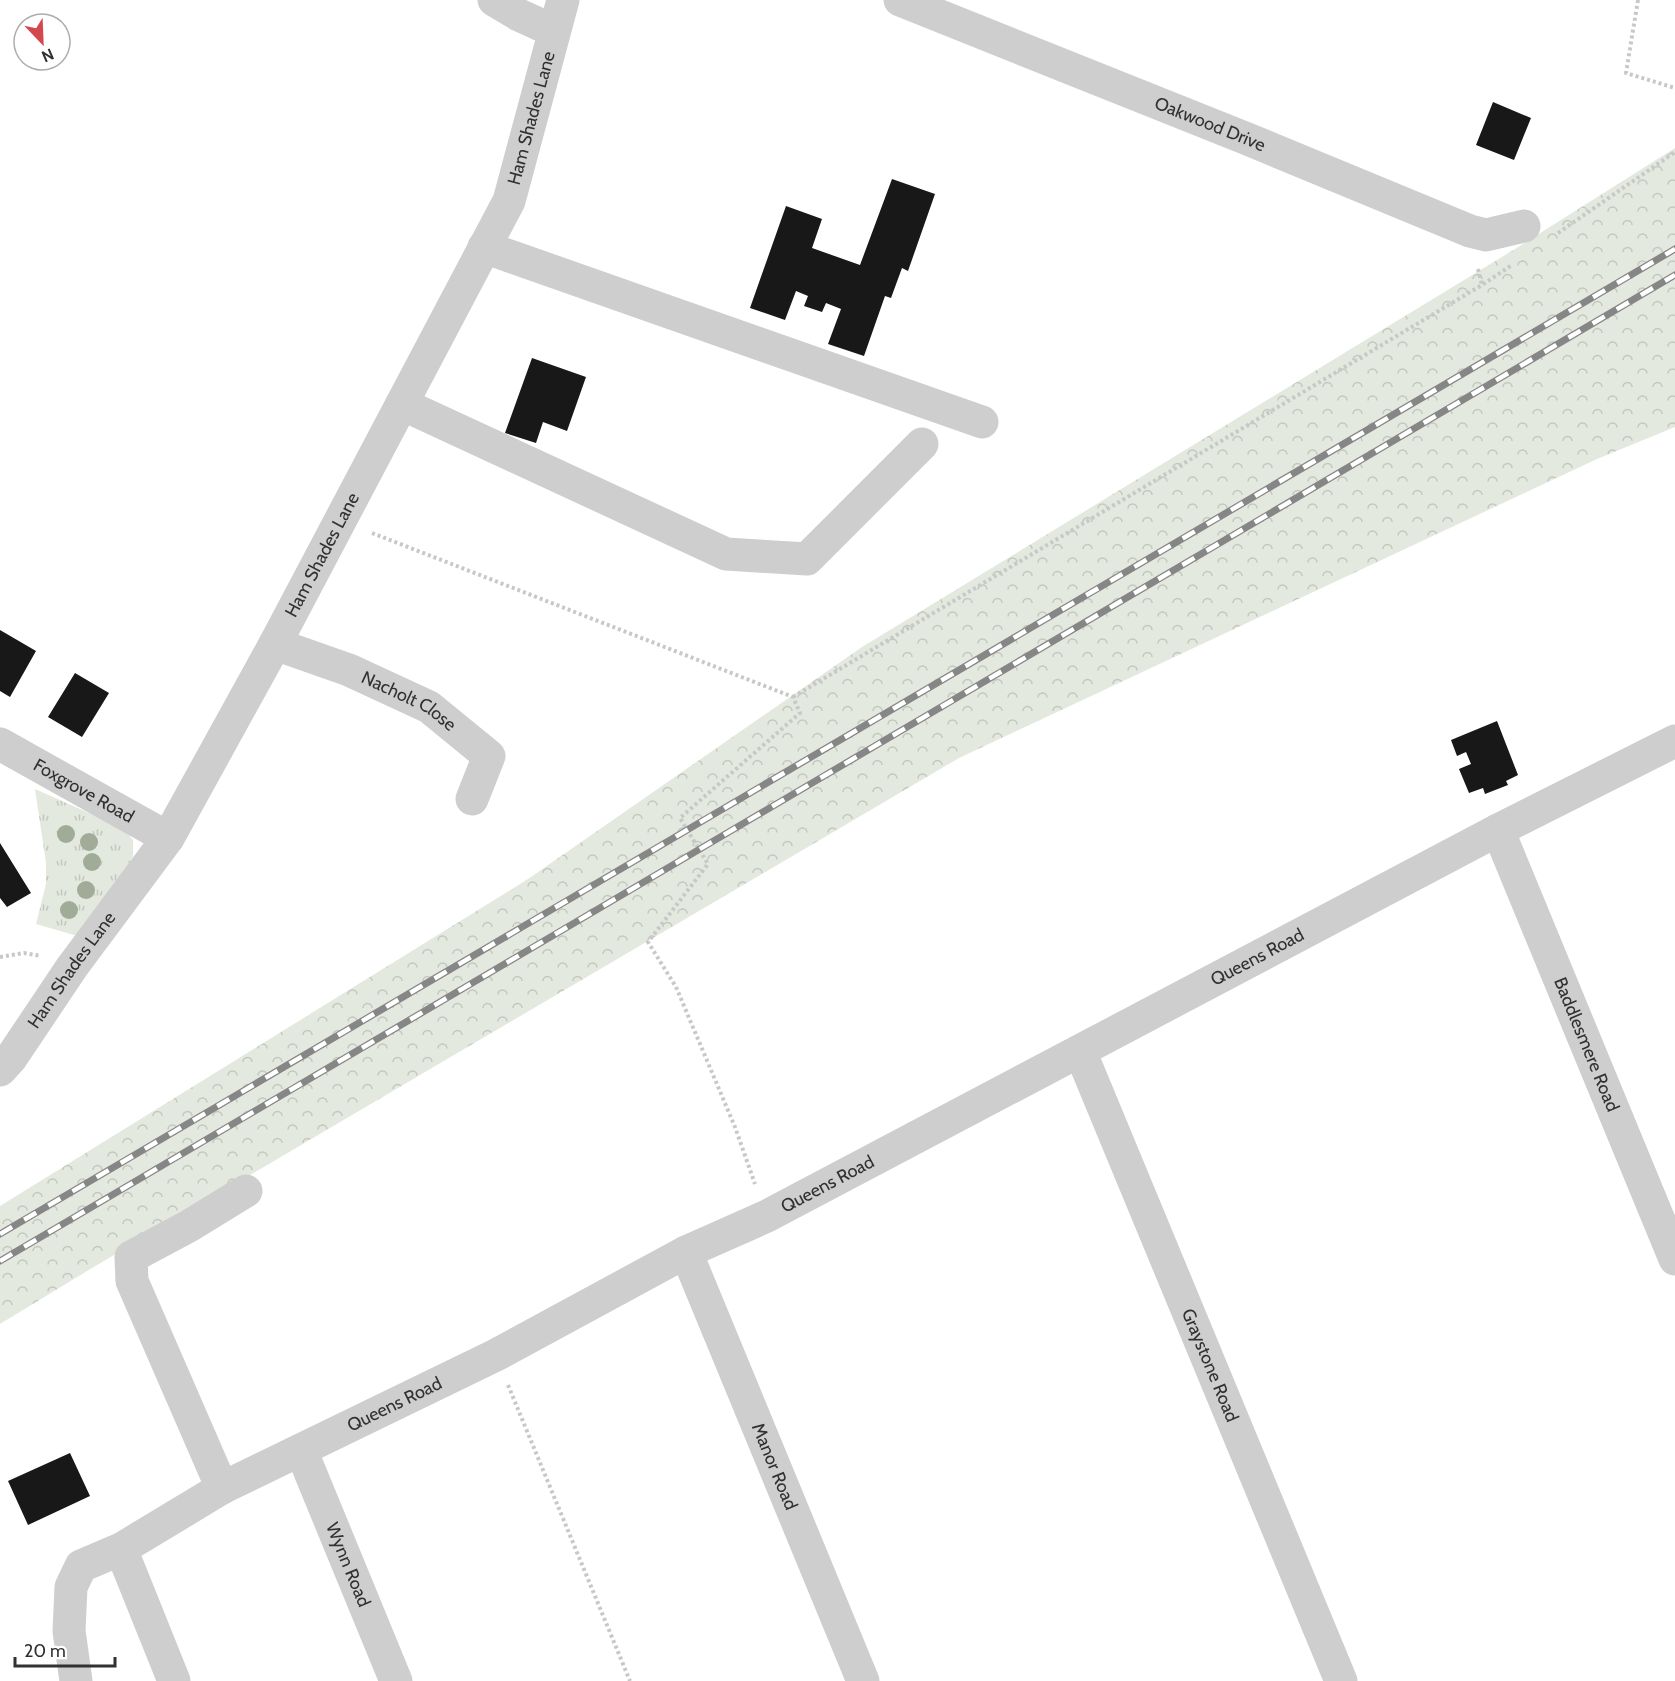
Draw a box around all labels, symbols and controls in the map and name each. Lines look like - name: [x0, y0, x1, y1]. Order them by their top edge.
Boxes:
- north arrow: [12, 12, 72, 72]
- text: N: [39, 44, 57, 66]
- street label: Ham Shades Lane: [503, 49, 560, 187]
- street label: Oakwood Drive: [1151, 92, 1269, 156]
- street label: Ham Shades Lane: [280, 489, 364, 621]
- street label: Nacholt Close: [358, 666, 461, 736]
- street label: Foxgrove Road: [30, 754, 138, 828]
- street label: Ham Shades Lane: [23, 908, 120, 1033]
- street label: Queens Road: [1207, 924, 1308, 991]
- street label: Baddlesmere Road: [1549, 974, 1624, 1115]
- street label: Queens Road: [777, 1150, 878, 1218]
- street label: Graystone Road: [1177, 1305, 1243, 1425]
- street label: Queens Road: [344, 1372, 445, 1436]
- street label: Manor Road: [747, 1420, 802, 1513]
- street label: Wynn Road: [321, 1519, 375, 1610]
- scale bar: [15, 1630, 116, 1668]
- text: 20 m: [24, 1640, 66, 1662]

